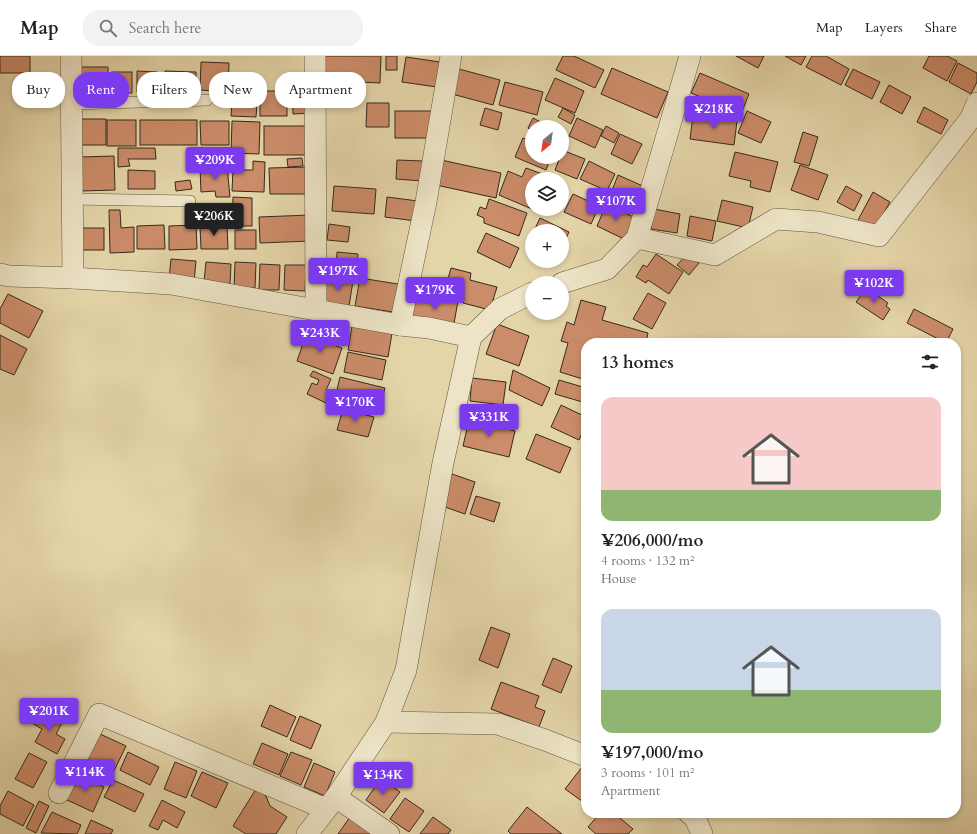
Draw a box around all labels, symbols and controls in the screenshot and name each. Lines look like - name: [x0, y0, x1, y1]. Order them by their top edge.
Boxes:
- search box: [83, 10, 363, 46]
- text: Map: [20, 15, 59, 41]
- icon: search: [97, 17, 119, 39]
- text: Search here: [129, 18, 201, 38]
- text: Map: [816, 18, 843, 37]
- text: Layers: [865, 18, 903, 37]
- text: Share: [925, 18, 957, 37]
- chip: Buy: [12, 72, 65, 108]
- chip: Rent: [73, 72, 129, 108]
- chip: Filters: [137, 72, 201, 108]
- chip: New: [209, 72, 267, 108]
- chip: Apartment: [275, 72, 366, 108]
- pin: ¥218K: [686, 96, 742, 130]
- text: ¥218K: [694, 100, 734, 118]
- north arrow: [525, 120, 569, 164]
- map controls: [525, 120, 569, 320]
- pin: ¥209K: [187, 147, 243, 181]
- text: ¥209K: [195, 151, 235, 169]
- button: layers: [525, 172, 569, 216]
- pin: ¥107K: [588, 188, 644, 222]
- text: ¥107K: [596, 192, 636, 210]
- pin: ¥206K: [186, 203, 242, 237]
- text: ¥206K: [194, 207, 234, 225]
- button: +: [525, 224, 569, 268]
- pin: ¥197K: [310, 258, 366, 292]
- text: ¥197K: [318, 262, 358, 280]
- pin: ¥102K: [846, 270, 902, 304]
- text: ¥102K: [854, 274, 894, 292]
- button: −: [525, 276, 569, 320]
- pin: ¥179K: [407, 277, 463, 311]
- text: ¥179K: [415, 281, 455, 299]
- pin: ¥243K: [292, 320, 348, 354]
- text: ¥243K: [300, 324, 340, 342]
- text: 13 homes: [601, 351, 674, 374]
- icon: filters: [919, 351, 941, 373]
- pin: ¥170K: [327, 389, 383, 423]
- text: ¥170K: [335, 393, 375, 411]
- pin: ¥331K: [461, 404, 517, 438]
- text: ¥331K: [469, 408, 509, 426]
- icon: home: [735, 423, 807, 495]
- text: ¥206,000/mo: [601, 529, 703, 552]
- text: 4 rooms · 132 m²: [601, 552, 694, 570]
- text: House: [601, 570, 636, 588]
- icon: home: [735, 635, 807, 707]
- pin: ¥201K: [21, 698, 77, 732]
- text: ¥201K: [29, 702, 69, 720]
- text: ¥197,000/mo: [601, 741, 703, 764]
- pin: ¥114K: [57, 759, 113, 793]
- pin: ¥134K: [355, 762, 411, 796]
- text: ¥114K: [65, 763, 105, 781]
- text: 3 rooms · 101 m²: [601, 764, 694, 782]
- text: ¥134K: [363, 766, 403, 784]
- text: Apartment: [601, 782, 660, 800]

